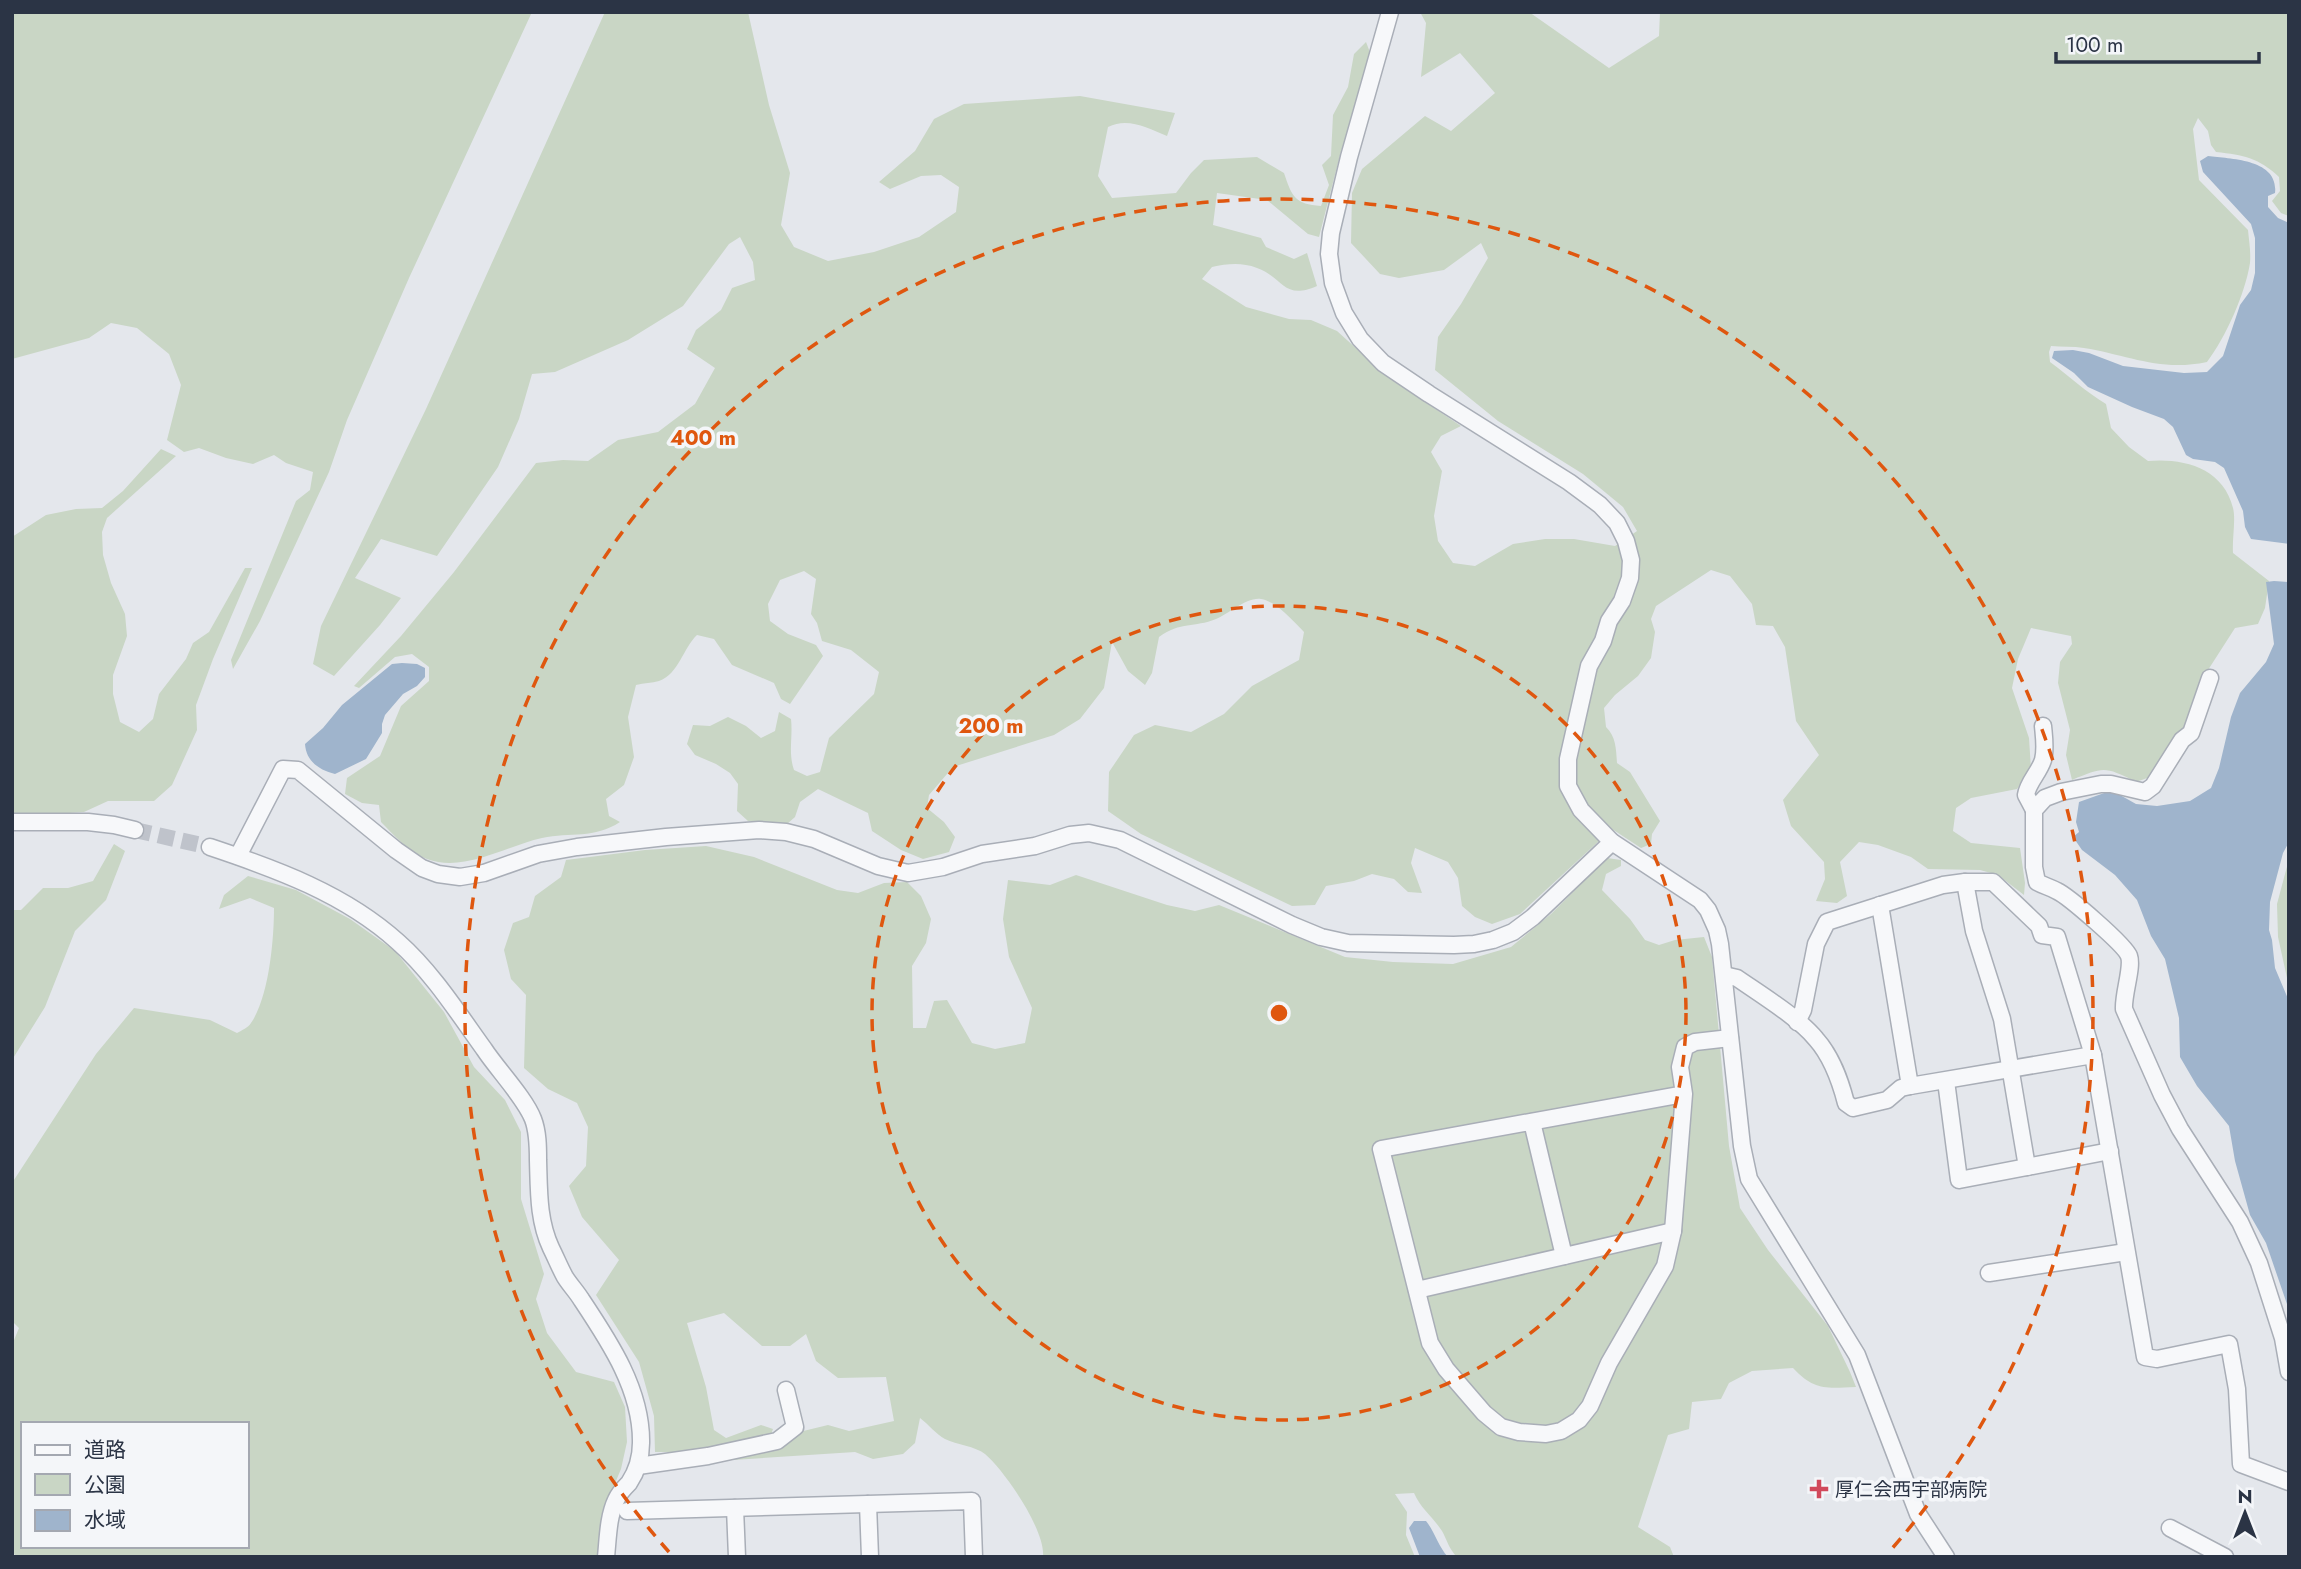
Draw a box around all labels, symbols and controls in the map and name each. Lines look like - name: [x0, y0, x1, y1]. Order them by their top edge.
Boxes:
- scale bar: [2056, 21, 2259, 65]
- text: 100 m: [2066, 30, 2123, 60]
- text: 400 m: [670, 423, 736, 453]
- text: 200 m: [958, 711, 1024, 741]
- centre of rings: [1267, 1001, 1291, 1025]
- legend: [21, 1422, 248, 1548]
- text: 道路: [84, 1435, 126, 1465]
- text: 公園: [84, 1470, 126, 1500]
- place label: 厚仁会西宇部病院: [1835, 1476, 1987, 1503]
- north arrow: [2210, 1478, 2280, 1548]
- marker: 厚仁会西宇部病院: [1809, 1479, 1829, 1499]
- text: N: [2237, 1483, 2253, 1510]
- text: 水域: [84, 1505, 126, 1535]

